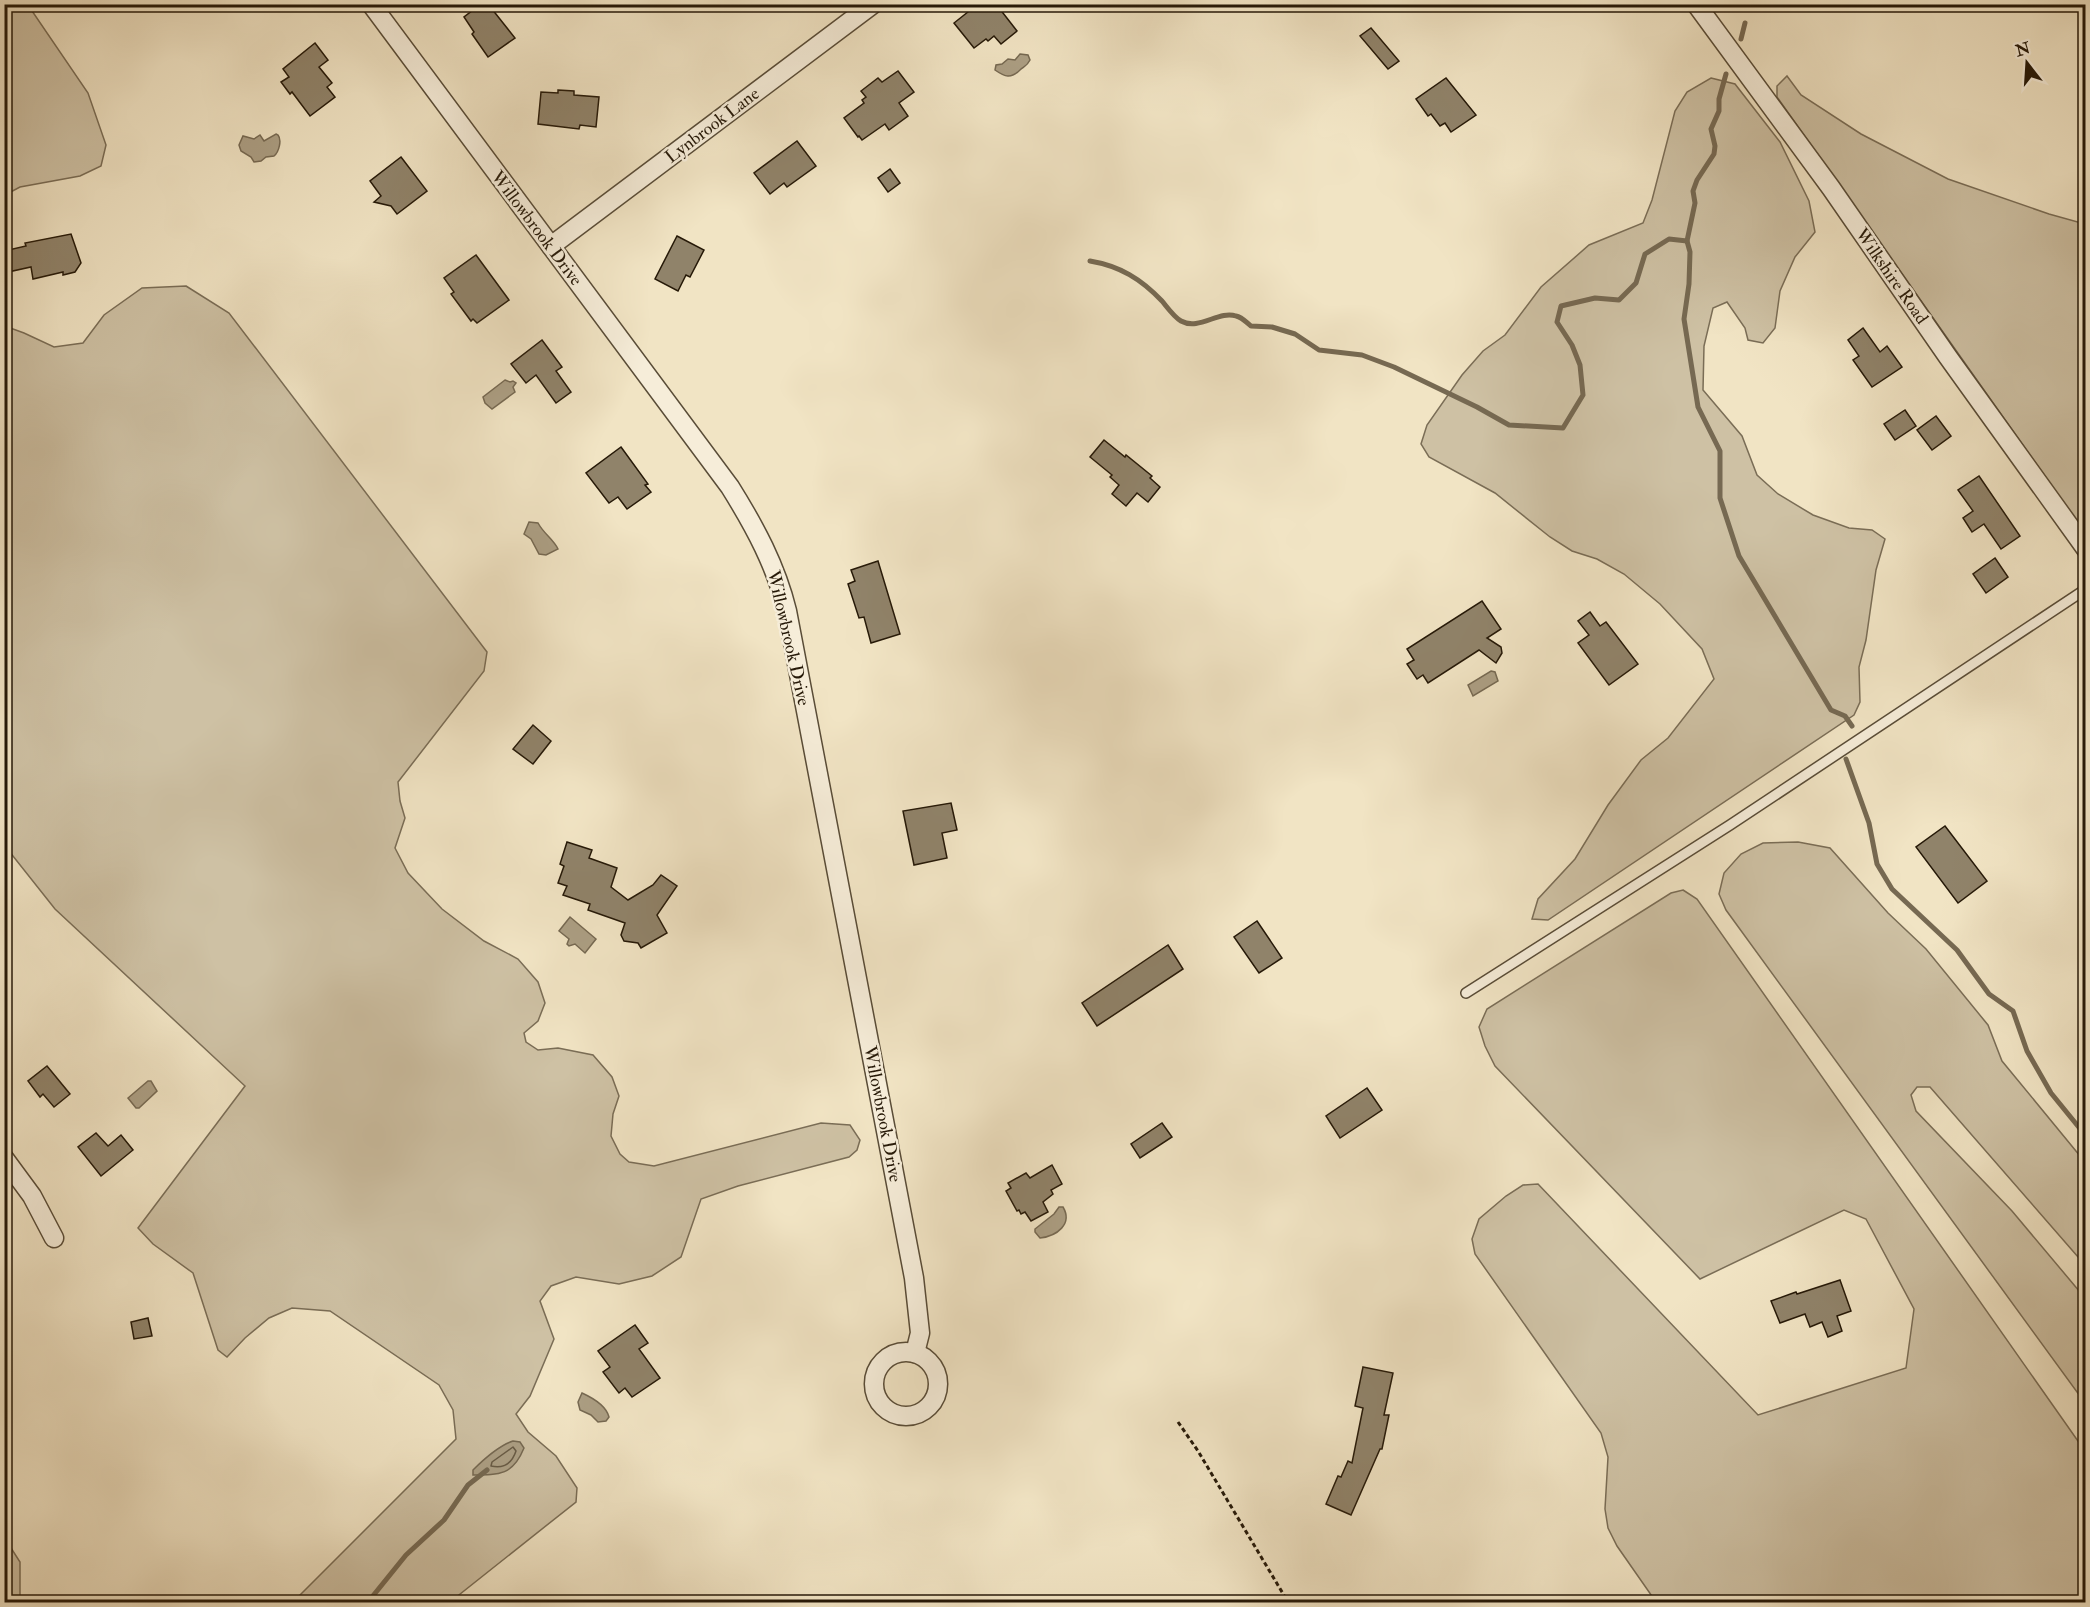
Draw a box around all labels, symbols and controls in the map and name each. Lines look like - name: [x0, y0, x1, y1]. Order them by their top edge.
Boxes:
- north arrow: [1997, 33, 2057, 93]
- text: N: [2012, 38, 2033, 62]
- street label: Lynbrook Lane: [660, 82, 764, 168]
- street label: Willowbrook Drive: [485, 165, 588, 291]
- street label: Wilkshire Road: [1849, 223, 1933, 329]
- street label: Willowbrook Drive: [762, 567, 815, 708]
- street label: Willowbrook Drive: [858, 1043, 907, 1185]

